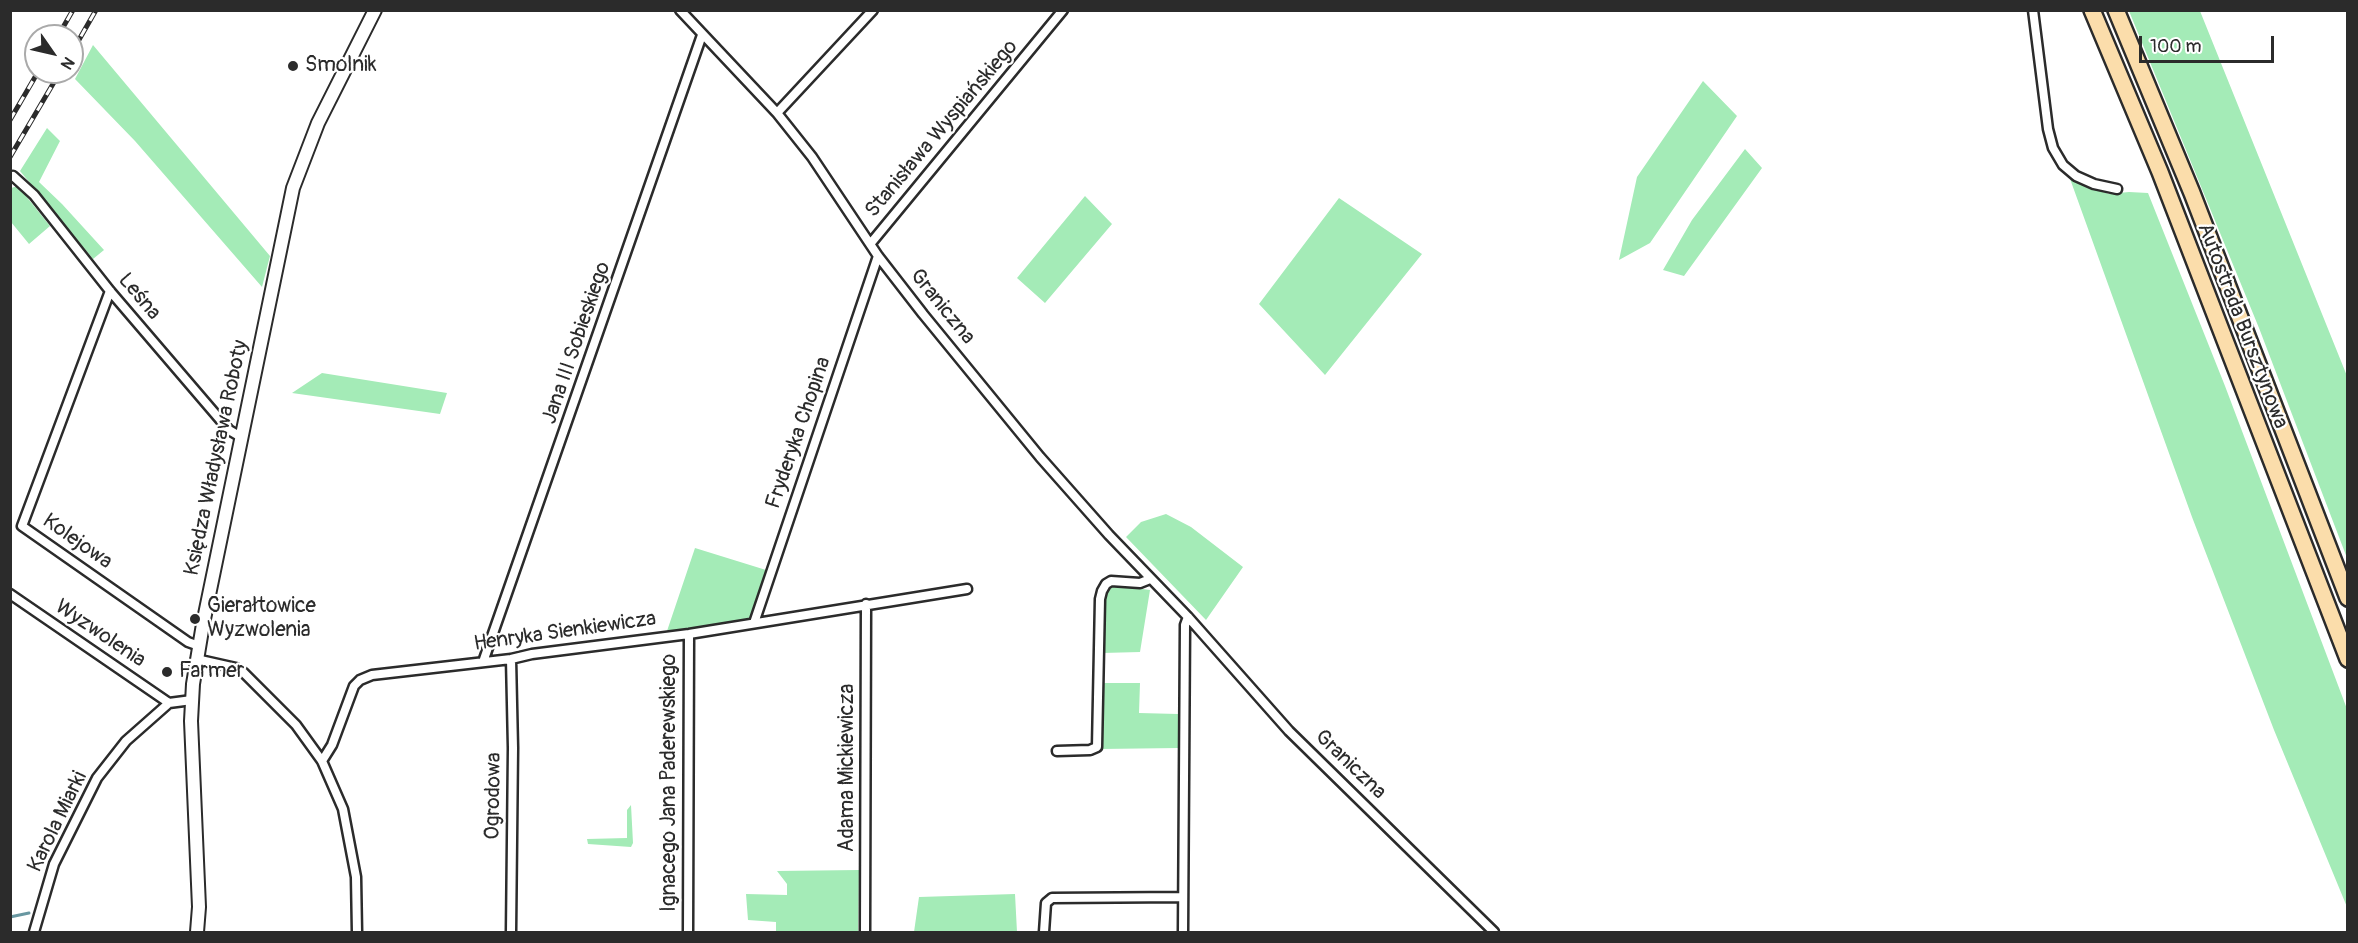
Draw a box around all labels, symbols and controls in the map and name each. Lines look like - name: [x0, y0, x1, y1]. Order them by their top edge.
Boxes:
- north arrow: [24, 24, 84, 84]
- scale bar: [2142, 24, 2277, 62]
- street label: Stanisława Wyspiańskiego: [860, 35, 1024, 223]
- text: 100 m: [2150, 35, 2202, 58]
- text: N: [56, 53, 79, 73]
- place label: Smolnik: [305, 53, 377, 79]
- marker: Smolnik: [286, 59, 300, 73]
- street label: Autostrada Bursztynowa: [2191, 220, 2293, 432]
- street label: Jana III Sobieskiego: [537, 259, 617, 427]
- street label: Graniczna: [904, 264, 980, 350]
- street label: Leśna: [112, 269, 166, 325]
- street label: Księdza Władysława Roboty: [180, 338, 254, 578]
- street label: Fryderyka Chopina: [761, 354, 837, 512]
- street label: Kolejowa: [37, 509, 117, 575]
- place label: Gierałtowice Wyzwolenia: [207, 594, 316, 644]
- street label: Wyzwolenia: [50, 595, 150, 673]
- street label: Henryka Sienkiewicza: [472, 607, 658, 657]
- marker: Gierałtowice Wyzwolenia: [188, 612, 202, 626]
- street label: Ignacego Jana Paderewskiego: [657, 654, 683, 912]
- place label: Farmer: [179, 659, 244, 685]
- marker: Farmer: [160, 665, 174, 679]
- street label: Adama Mickiewicza: [835, 684, 861, 852]
- street label: Graniczna: [1309, 725, 1391, 805]
- street label: Ogrodowa: [481, 752, 507, 840]
- street label: Karola Miarki: [23, 768, 93, 876]

